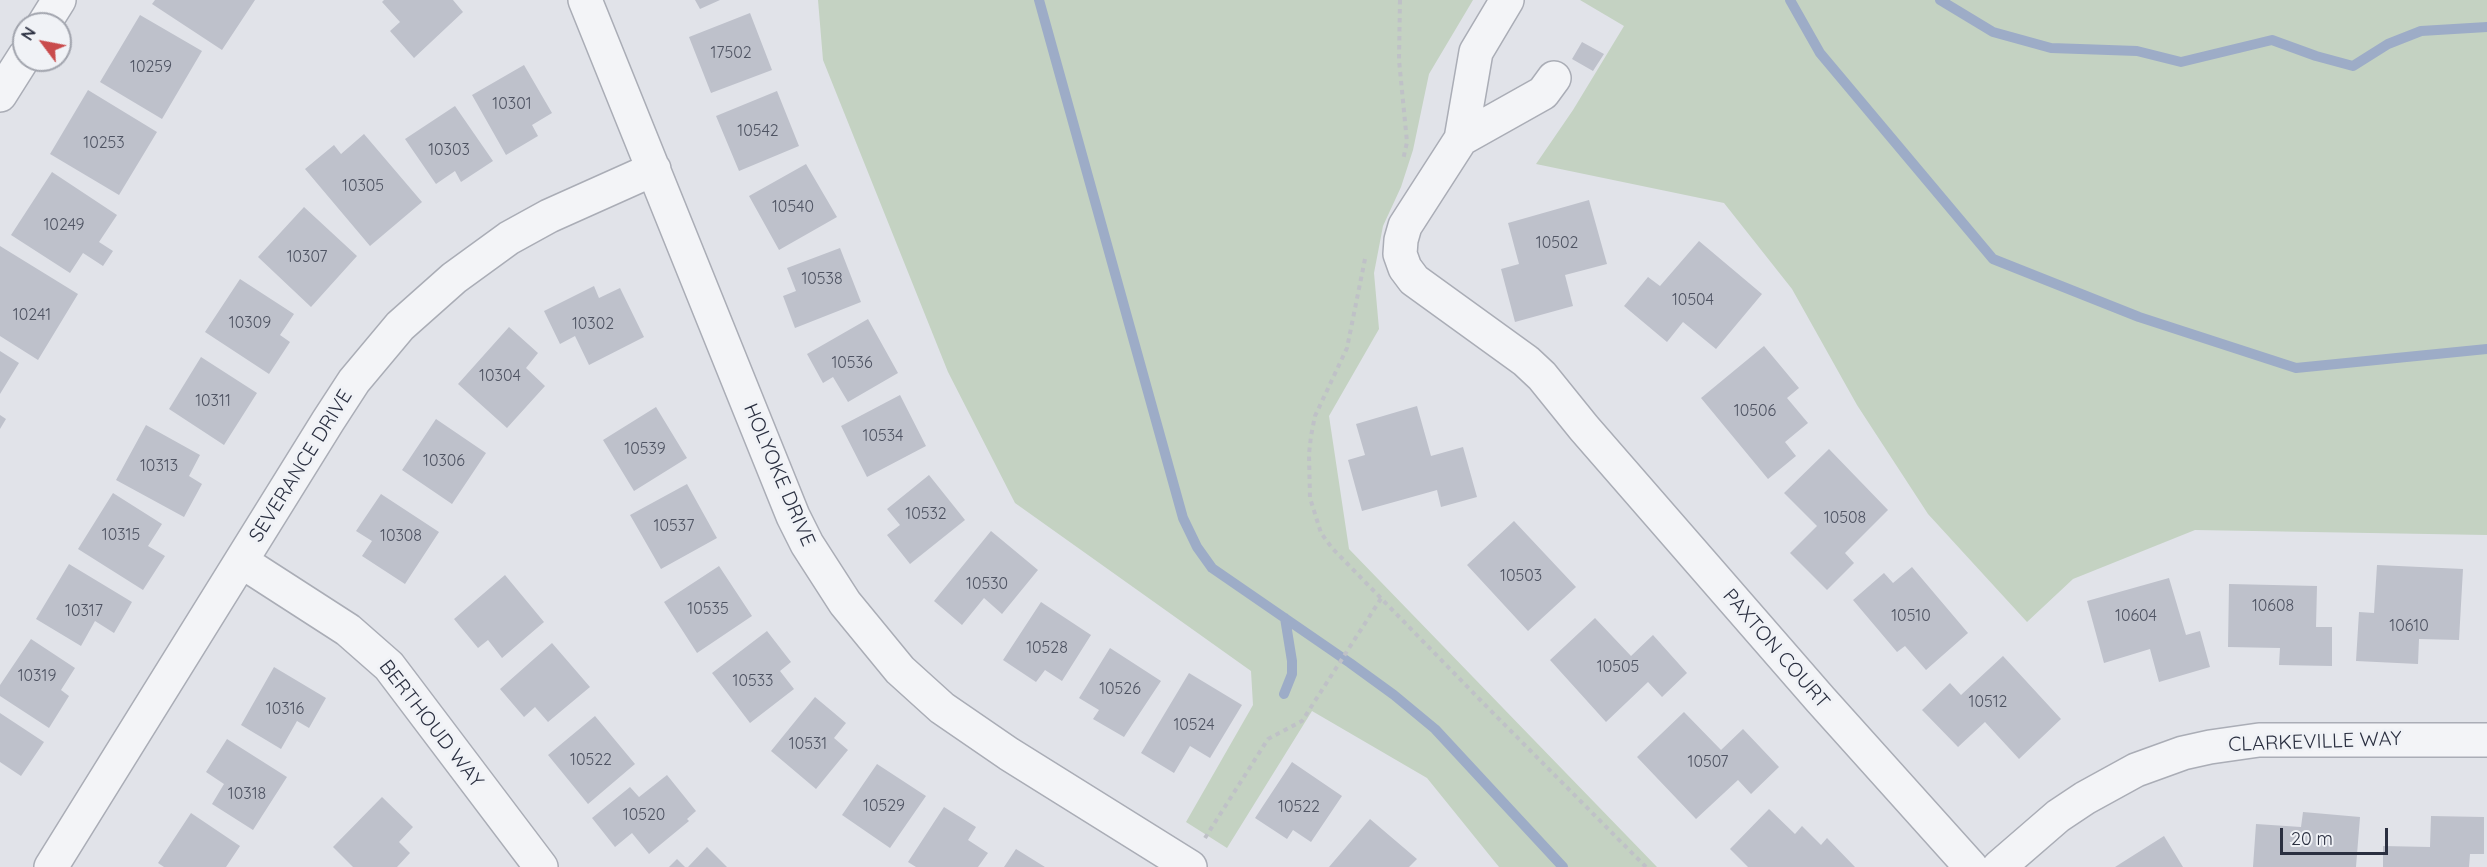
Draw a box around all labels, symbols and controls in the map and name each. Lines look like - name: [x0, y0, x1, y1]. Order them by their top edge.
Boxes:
- north arrow: [12, 12, 72, 72]
- text: N: [17, 23, 40, 44]
- house number: 17502: [710, 43, 752, 63]
- house number: 10259: [130, 57, 172, 77]
- house number: 10301: [492, 94, 532, 114]
- house number: 10542: [737, 121, 779, 141]
- house number: 10253: [83, 133, 125, 153]
- house number: 10303: [428, 140, 470, 160]
- house number: 10305: [342, 176, 384, 196]
- house number: 10540: [772, 197, 814, 217]
- house number: 10249: [43, 215, 85, 235]
- house number: 10502: [1536, 233, 1578, 253]
- house number: 10307: [287, 247, 327, 267]
- house number: 10538: [801, 269, 843, 289]
- house number: 10504: [1672, 290, 1714, 310]
- house number: 10241: [13, 305, 51, 325]
- house number: 10309: [229, 313, 271, 333]
- house number: 10302: [572, 314, 614, 334]
- house number: 10536: [831, 353, 873, 373]
- house number: 10304: [479, 366, 521, 386]
- street label: SEVERANCE DRIVE: [244, 385, 358, 547]
- house number: 10311: [195, 391, 231, 411]
- street label: HOLYOKE DRIVE: [738, 400, 820, 550]
- house number: 10506: [1734, 401, 1776, 421]
- house number: 10534: [863, 426, 903, 446]
- house number: 10539: [624, 439, 666, 459]
- house number: 10306: [423, 451, 465, 471]
- house number: 10313: [140, 456, 178, 476]
- house number: 10532: [905, 504, 947, 524]
- house number: 10508: [1824, 508, 1866, 528]
- house number: 10537: [654, 516, 694, 536]
- house number: 10315: [102, 525, 140, 545]
- house number: 10308: [380, 526, 422, 546]
- house number: 10503: [1500, 566, 1542, 586]
- house number: 10530: [966, 574, 1008, 594]
- street label: PAXTON COURT: [1717, 584, 1835, 714]
- house number: 10608: [2252, 596, 2294, 616]
- house number: 10535: [687, 599, 729, 619]
- house number: 10317: [65, 601, 103, 621]
- house number: 10510: [1891, 606, 1931, 626]
- house number: 10604: [2115, 606, 2157, 626]
- house number: 10610: [2389, 616, 2429, 636]
- house number: 10528: [1026, 638, 1068, 658]
- street label: BERTHOUD WAY: [374, 655, 488, 793]
- house number: 10505: [1597, 657, 1639, 677]
- house number: 10319: [18, 666, 56, 686]
- house number: 10533: [733, 671, 773, 691]
- house number: 10526: [1099, 679, 1141, 699]
- house number: 10512: [1969, 692, 2007, 712]
- house number: 10316: [266, 699, 304, 719]
- house number: 10524: [1173, 715, 1215, 735]
- street label: CLARKEVILLE WAY: [2228, 727, 2402, 757]
- house number: 10531: [789, 734, 827, 754]
- house number: 10522: [570, 750, 612, 770]
- house number: 10507: [1687, 752, 1729, 772]
- house number: 10318: [228, 784, 266, 804]
- house number: 10529: [863, 796, 905, 816]
- house number: 10522: [1278, 797, 1320, 817]
- house number: 10520: [623, 805, 665, 825]
- scale bar: [2283, 816, 2391, 854]
- text: 20 m: [2291, 827, 2333, 850]

